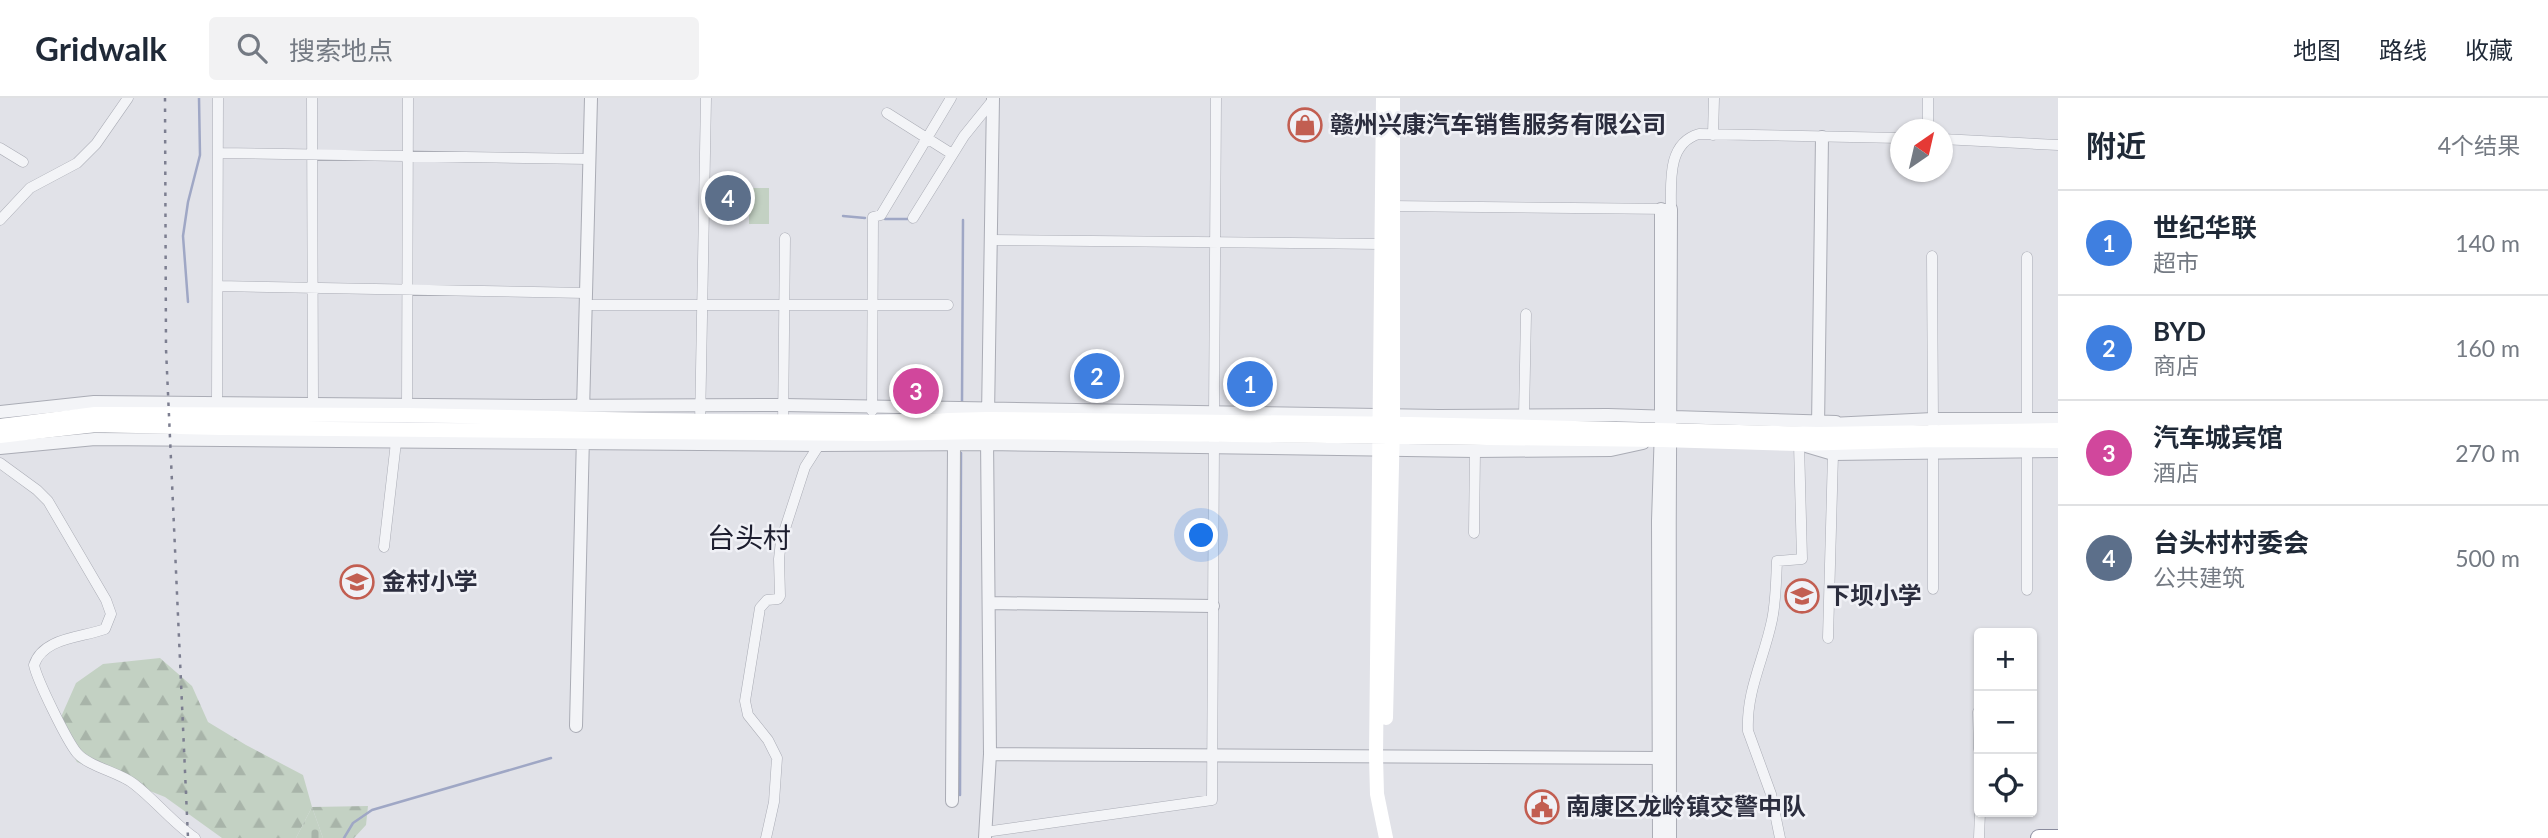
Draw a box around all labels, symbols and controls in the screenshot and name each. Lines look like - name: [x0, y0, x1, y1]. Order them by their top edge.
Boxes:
- search box: [209, 17, 699, 80]
- text: Gridwalk: [35, 28, 167, 68]
- icon: search: [233, 29, 271, 67]
- text: 搜索地点: [289, 34, 393, 66]
- text: 地图: [2293, 35, 2341, 64]
- text: 路线: [2379, 35, 2427, 64]
- text: 收藏: [2465, 35, 2513, 64]
- shop icon: 赣州兴康汽车销售服务有限公司: [1286, 106, 1324, 144]
- place label: 赣州兴康汽车销售服务有限公司: [1330, 109, 1666, 138]
- north arrow: [1890, 119, 1953, 182]
- text: 附近: [2086, 127, 2146, 163]
- text: 4个结果: [2438, 131, 2520, 159]
- pin: 4: [705, 172, 751, 224]
- text: 世纪华联: [2153, 211, 2257, 243]
- text: 1: [2102, 229, 2116, 257]
- text: 140 m: [2455, 229, 2520, 257]
- text: 超市: [2153, 248, 2199, 276]
- text: BYD: [2153, 315, 2206, 347]
- text: 2: [2102, 334, 2116, 362]
- text: 160 m: [2455, 334, 2520, 362]
- pin: 2: [1074, 350, 1120, 402]
- text: 商店: [2153, 351, 2199, 379]
- pin: 1: [1227, 358, 1273, 410]
- pin: 3: [893, 365, 939, 417]
- text: 汽车城宾馆: [2153, 421, 2283, 453]
- text: 3: [2102, 439, 2116, 467]
- text: 270 m: [2455, 439, 2520, 467]
- text: 酒店: [2153, 458, 2199, 486]
- your location: [1184, 518, 1218, 552]
- district label: 台头村: [707, 520, 791, 554]
- text: 台头村村委会: [2153, 526, 2309, 558]
- text: 4: [2102, 544, 2116, 572]
- text: 500 m: [2455, 544, 2520, 572]
- school or university icon: 金村小学: [338, 563, 376, 601]
- text: 公共建筑: [2153, 563, 2245, 591]
- place label: 金村小学: [382, 566, 478, 595]
- school or university icon: 下坝小学: [1783, 577, 1821, 615]
- place label: 下坝小学: [1826, 580, 1922, 609]
- map controls: [1974, 628, 2037, 817]
- button: +: [1974, 628, 2037, 691]
- button: −: [1974, 691, 2037, 754]
- button: locate: [1974, 754, 2037, 817]
- public building icon: 南康区龙岭镇交警中队: [1523, 788, 1561, 826]
- place label: 南康区龙岭镇交警中队: [1566, 791, 1806, 820]

